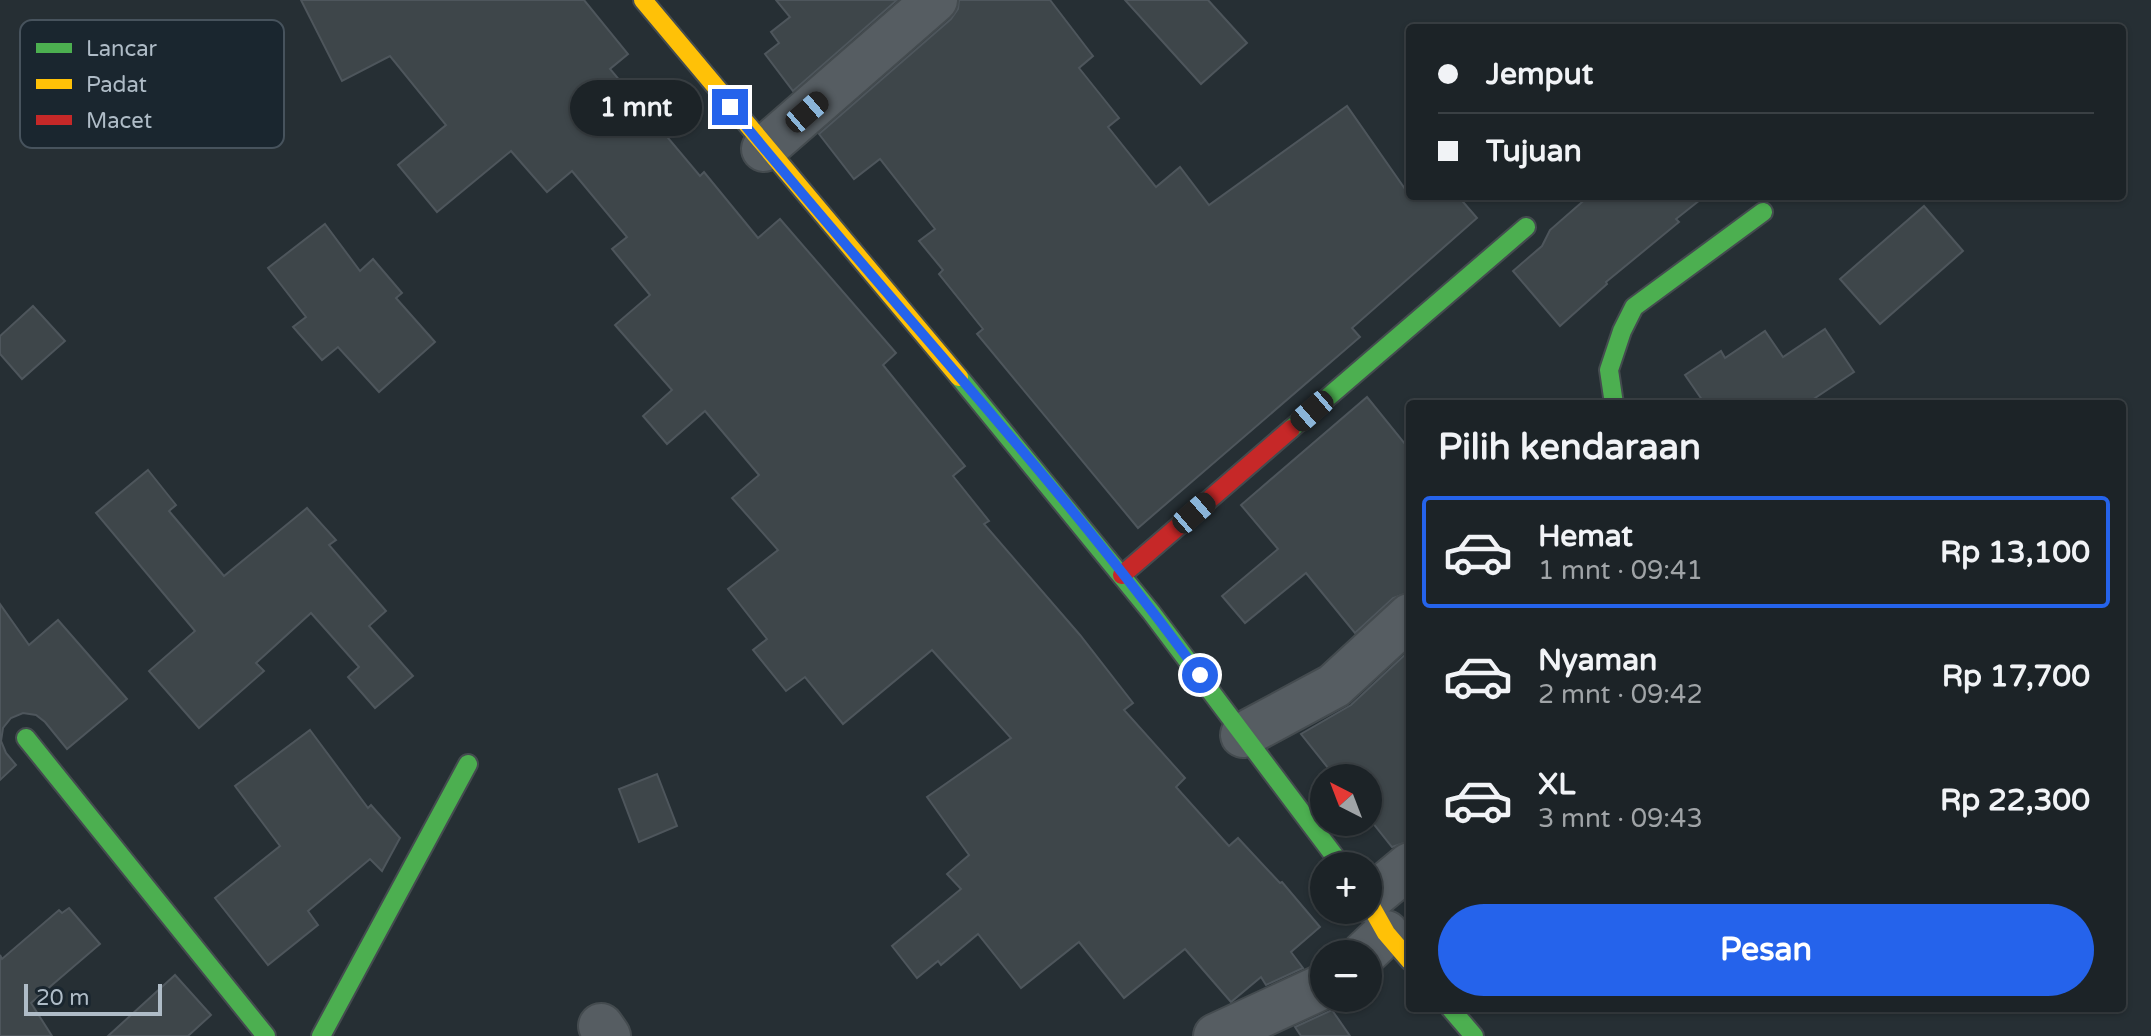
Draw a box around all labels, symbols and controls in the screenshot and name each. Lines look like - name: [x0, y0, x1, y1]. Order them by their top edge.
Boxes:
- legend: [20, 20, 284, 148]
- text: Lancar: [86, 36, 158, 62]
- text: Jemput: [1486, 56, 1593, 93]
- text: Padat: [86, 72, 147, 98]
- callout: 1 mnt: [570, 79, 702, 135]
- car: [781, 87, 833, 137]
- route end: [712, 89, 748, 125]
- text: 1 mnt: [600, 92, 672, 123]
- text: Macet: [86, 108, 152, 134]
- text: Tujuan: [1486, 133, 1582, 170]
- car: [1286, 386, 1338, 436]
- text: Pilih kendaraan: [1438, 426, 1701, 469]
- car: [1168, 488, 1220, 538]
- icon: car: [1442, 516, 1514, 588]
- text: Hemat: [1538, 518, 1633, 555]
- text: Rp 13,100: [1940, 534, 2090, 571]
- text: 1 mnt · 09:41: [1538, 555, 1703, 586]
- icon: car: [1442, 640, 1514, 712]
- text: Nyaman: [1538, 642, 1657, 679]
- route start: [1182, 657, 1218, 693]
- text: Rp 17,700: [1942, 658, 2090, 695]
- text: 2 mnt · 09:42: [1538, 679, 1703, 710]
- north arrow: [1310, 764, 1382, 836]
- map controls: [1310, 764, 1382, 1012]
- icon: car: [1442, 764, 1514, 836]
- text: XL: [1538, 766, 1575, 803]
- text: Rp 22,300: [1940, 782, 2090, 819]
- text: 3 mnt · 09:43: [1538, 803, 1703, 834]
- button: +: [1310, 852, 1382, 924]
- button: Pesan: [1438, 904, 2094, 996]
- button: −: [1310, 940, 1382, 1012]
- scale bar: [24, 980, 162, 1016]
- text: 20 m: [36, 985, 90, 1011]

